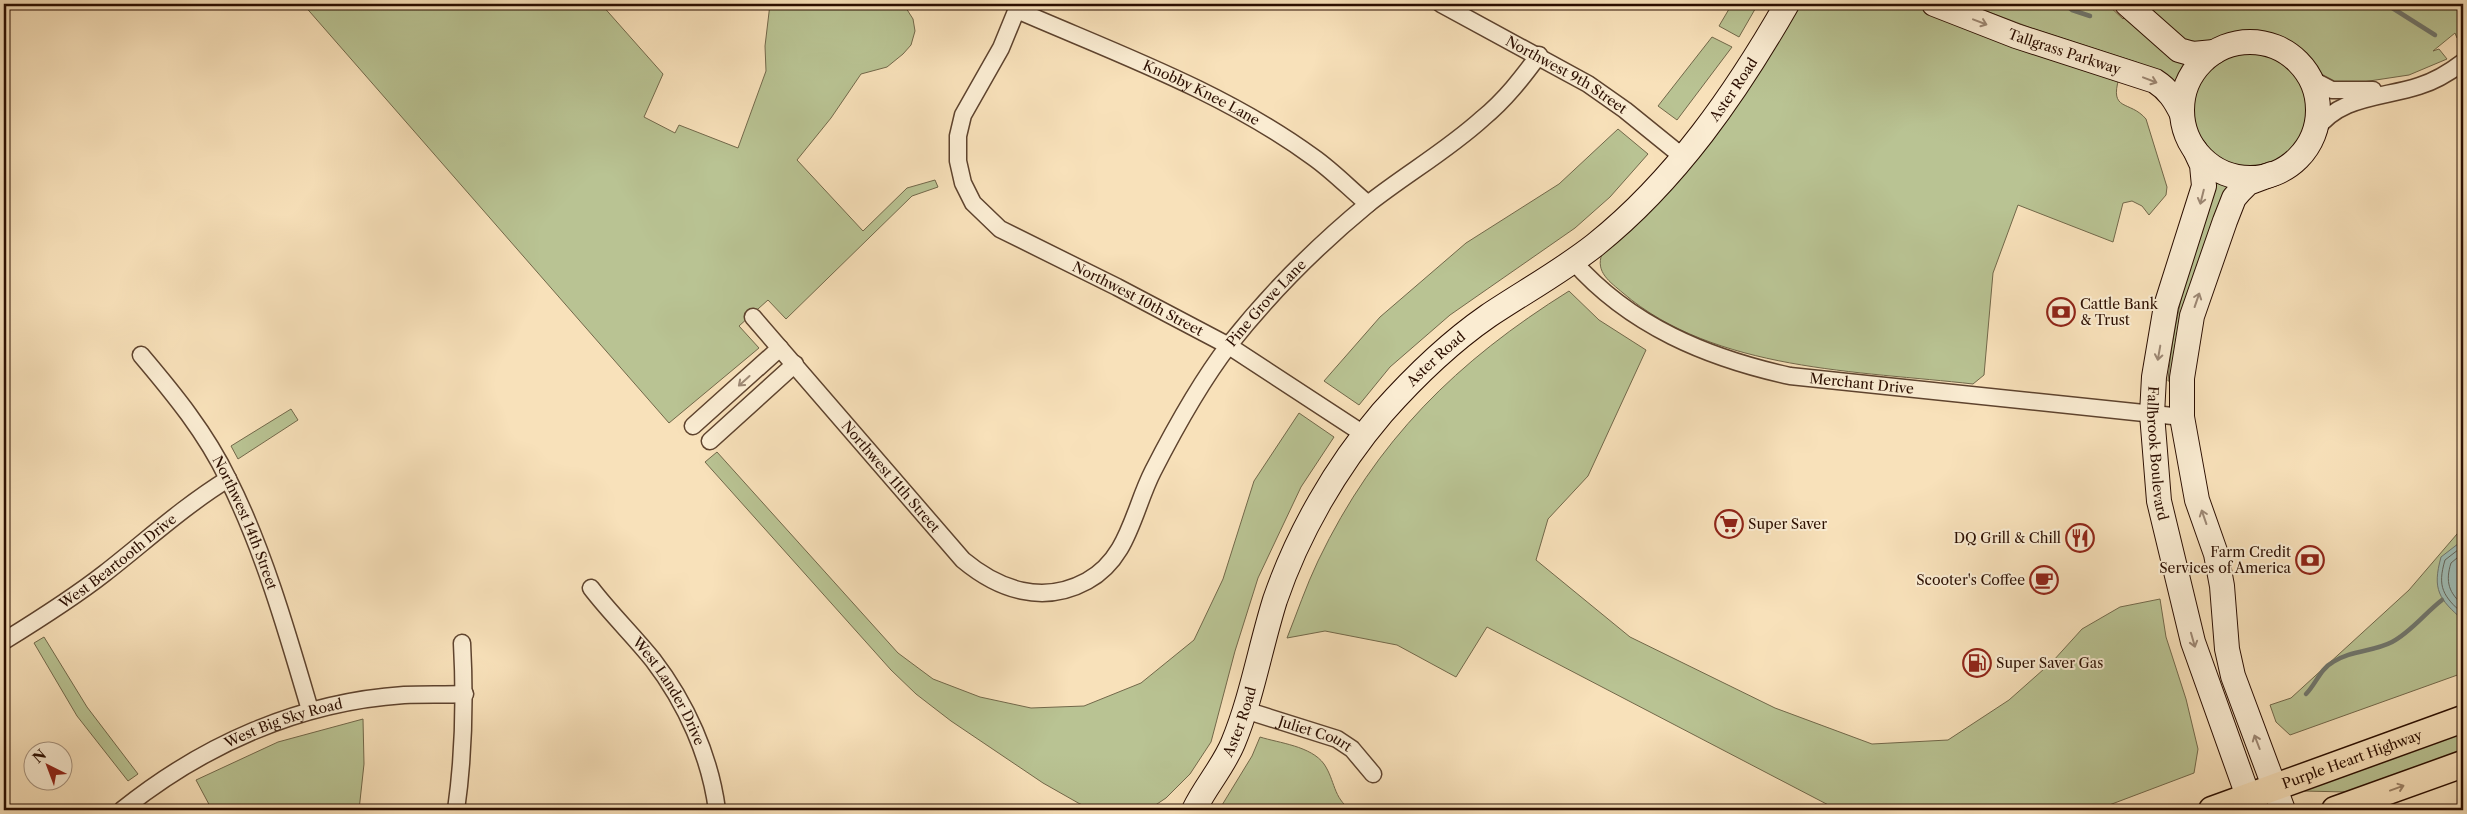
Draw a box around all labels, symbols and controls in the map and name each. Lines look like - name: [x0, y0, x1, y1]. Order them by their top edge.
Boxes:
- one-way arrow: [1972, 18, 1987, 27]
- street label: Tallgrass Parkway: [2005, 25, 2123, 78]
- street label: Northwest 9th Street: [1502, 32, 1631, 118]
- street label: Aster Road: [1705, 54, 1762, 126]
- street label: Knobby Knee Lane: [1140, 56, 1263, 129]
- one-way arrow: [2142, 76, 2157, 85]
- one-way arrow: [2197, 189, 2206, 205]
- street label: Pine Grove Lane: [1222, 255, 1310, 350]
- street label: Northwest 10th Street: [1070, 257, 1206, 340]
- one-way arrow: [2193, 293, 2203, 309]
- place label: Cattle Bank & Trust: [2080, 295, 2159, 329]
- bank icon: Cattle Bank & Trust: [2046, 297, 2076, 327]
- street label: Aster Road: [1402, 327, 1469, 391]
- one-way arrow: [2153, 345, 2163, 361]
- street label: Merchant Drive: [1809, 369, 1915, 398]
- one-way arrow: [737, 375, 750, 387]
- street label: Fallbrook Boulevard: [2143, 386, 2172, 523]
- street label: Northwest 11th Street: [838, 417, 944, 536]
- street label: Northwest 14th Street: [209, 453, 281, 592]
- supermarket icon: Super Saver: [1714, 509, 1744, 539]
- street label: West Beartooth Drive: [55, 510, 180, 613]
- one-way arrow: [2198, 510, 2208, 526]
- place label: Super Saver: [1748, 515, 1827, 533]
- restaurant icon: DQ Grill & Chill: [2065, 523, 2095, 553]
- place label: DQ Grill & Chill: [1954, 529, 2061, 547]
- place label: Farm Credit Services of America: [2159, 543, 2292, 577]
- bank icon: Farm Credit Services of America: [2295, 545, 2325, 575]
- cafe icon: Scooter's Coffee: [2029, 565, 2059, 595]
- place label: Scooter's Coffee: [1916, 571, 2025, 589]
- one-way arrow: [2189, 632, 2199, 648]
- street label: West Lander Drive: [628, 633, 709, 748]
- fuel station icon: Super Saver Gas: [1962, 648, 1992, 678]
- place label: Super Saver Gas: [1996, 654, 2103, 672]
- street label: Aster Road: [1218, 684, 1260, 761]
- street label: West Big Sky Road: [221, 694, 345, 752]
- street label: Juliet Court: [1274, 711, 1355, 755]
- street label: Purple Heart Highway: [2280, 726, 2425, 793]
- one-way arrow: [2252, 735, 2261, 750]
- north arrow: [22, 742, 72, 792]
- text: N: [29, 746, 50, 767]
- one-way arrow: [2389, 783, 2404, 792]

